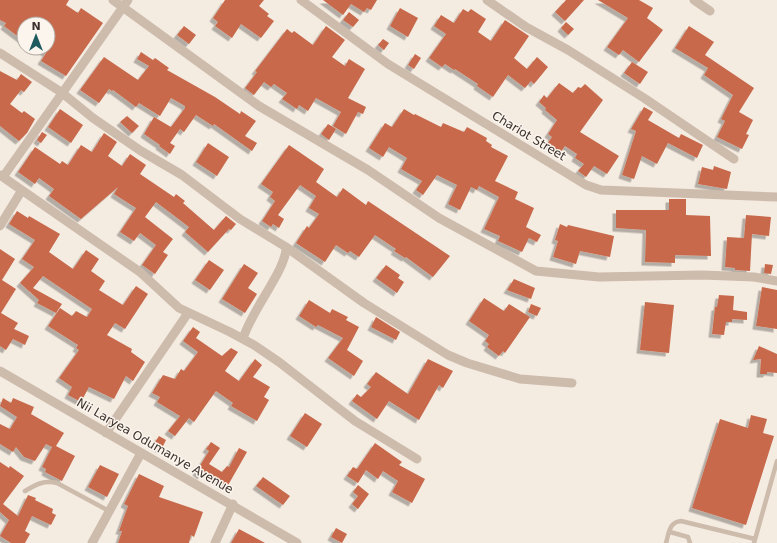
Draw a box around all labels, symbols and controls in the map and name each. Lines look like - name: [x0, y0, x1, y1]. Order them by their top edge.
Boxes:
- north arrow: [16, 16, 56, 56]
- text: N: [31, 20, 41, 33]
- street label: Chariot Street: [489, 108, 569, 164]
- street label: Nii Laryea Odumanye Avenue: [74, 395, 236, 497]

